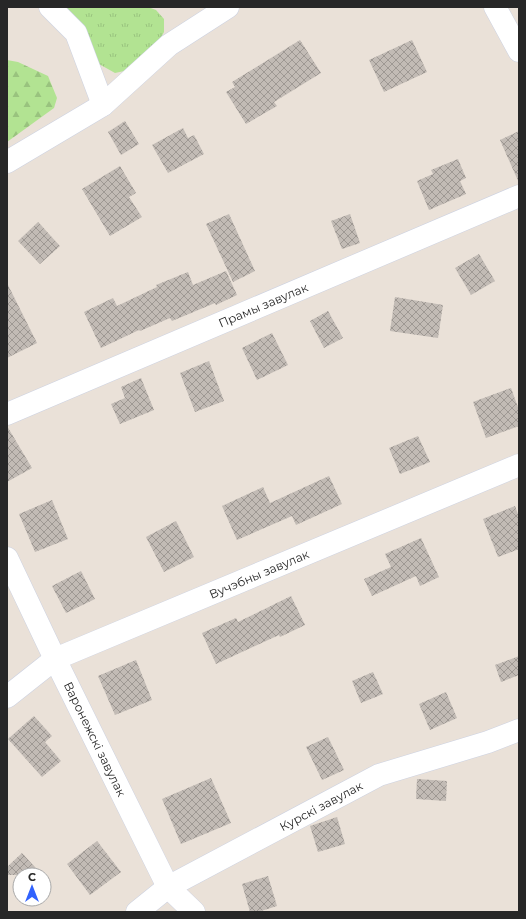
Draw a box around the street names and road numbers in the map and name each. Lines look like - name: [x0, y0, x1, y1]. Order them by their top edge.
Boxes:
- street label: Прамы завулак: [216, 279, 310, 331]
- street label: Вучэбны завулак: [207, 546, 311, 602]
- street label: Варонежскі завулак: [61, 679, 129, 799]
- street label: Курскі завулак: [277, 778, 365, 834]

